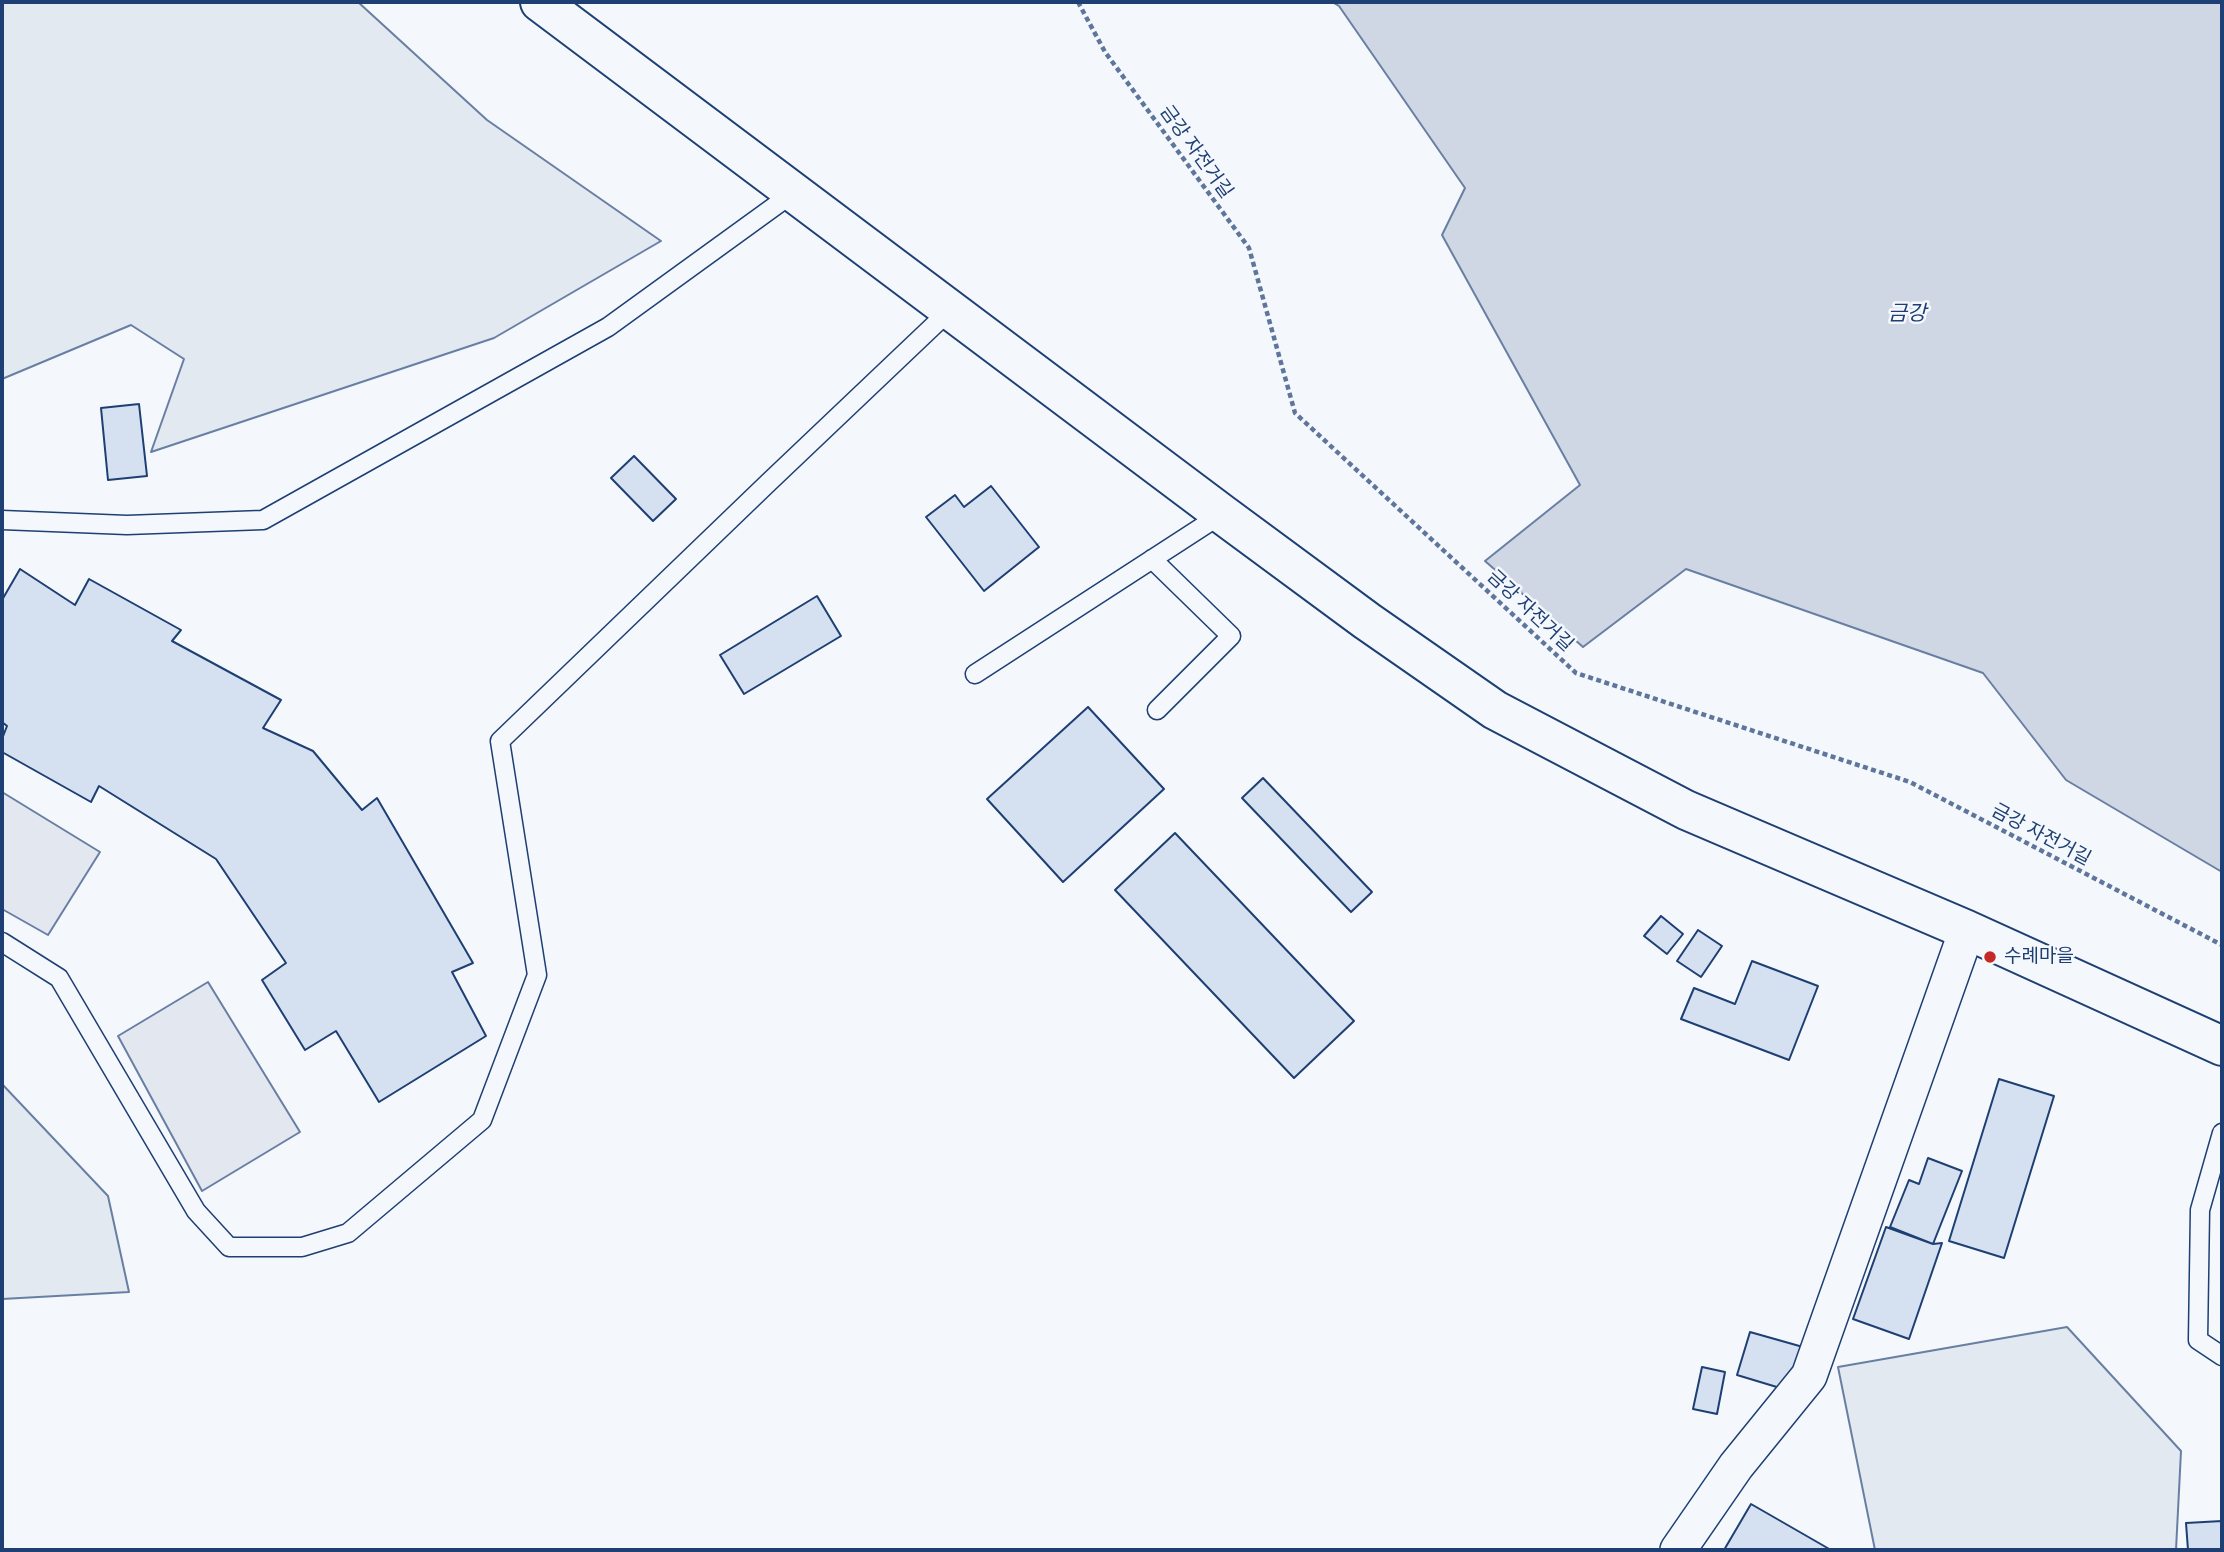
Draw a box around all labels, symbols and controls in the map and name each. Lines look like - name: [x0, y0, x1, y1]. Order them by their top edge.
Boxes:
- street label: 금강 자전거길: [1155, 101, 1237, 203]
- water label: 금강: [1888, 301, 1926, 327]
- street label: 금강 자전거길: [1482, 565, 1578, 657]
- street label: 금강 자전거길: [1987, 799, 2095, 871]
- place label: 수례마을: [2004, 946, 2074, 968]
- marker: 수례마을: [1982, 949, 1998, 965]

